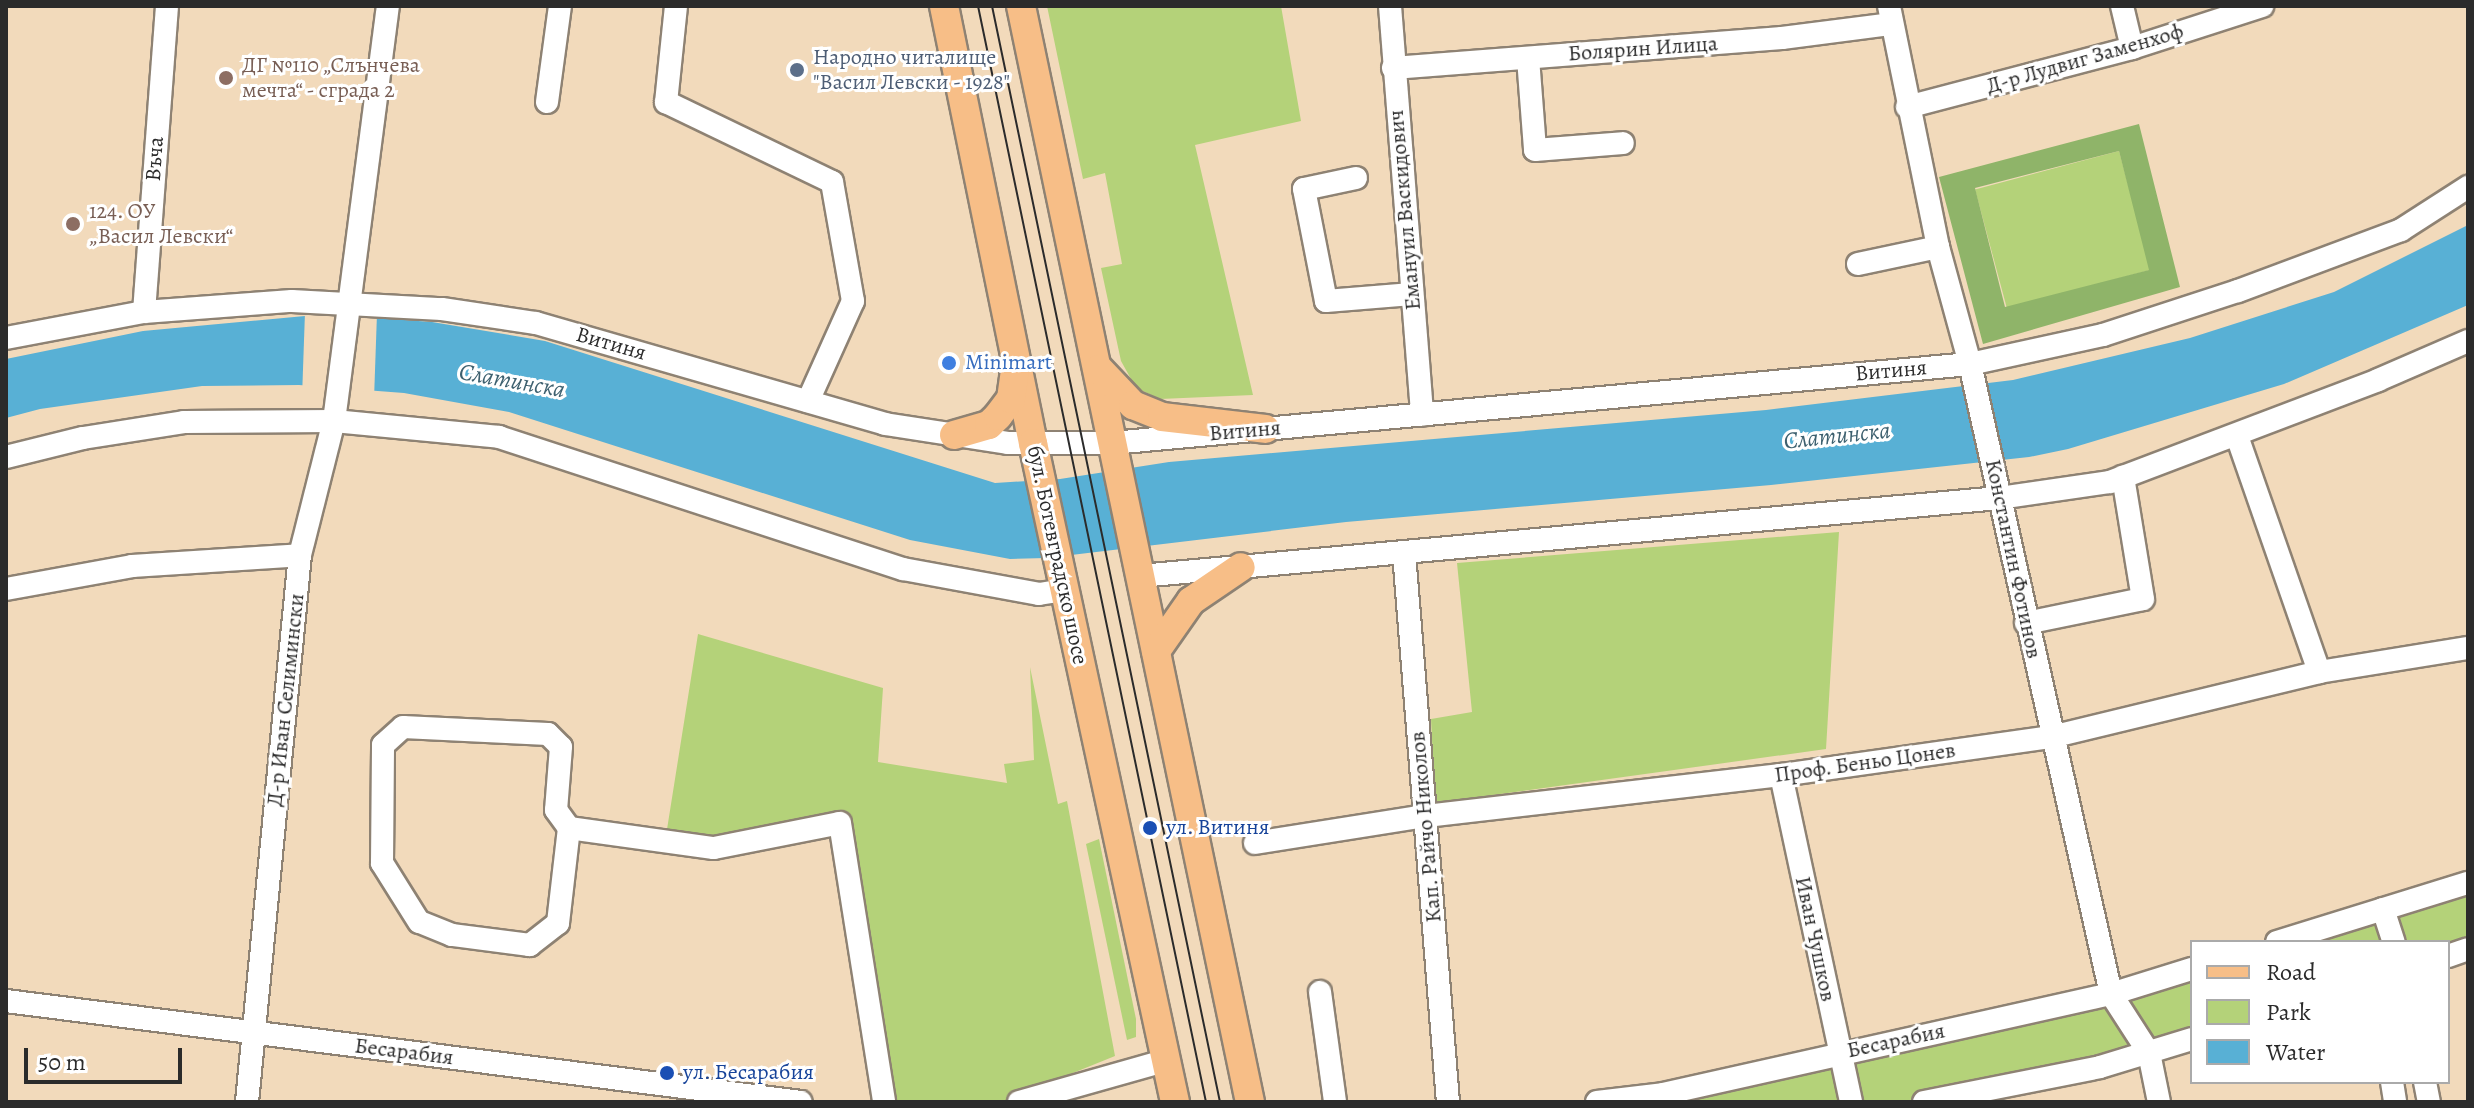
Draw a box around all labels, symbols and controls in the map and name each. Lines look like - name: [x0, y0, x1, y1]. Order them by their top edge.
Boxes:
- street label: Д-р Лудвиг Заменхоф: [1983, 18, 2187, 100]
- street label: Болярин Илица: [1567, 31, 1719, 67]
- place label: Народно читалище "Васил Левски - 1928": [813, 44, 1011, 96]
- place label: ДГ №110 „Слънчева мечта“ - сграда 2: [242, 52, 420, 104]
- marker: Народно читалище "Васил Левски - 1928": [788, 61, 806, 79]
- marker: ДГ №110 „Слънчева мечта“ - сграда 2: [217, 69, 235, 87]
- street label: Емануил Васкидович: [1383, 109, 1427, 311]
- street label: Въча: [140, 136, 170, 182]
- place label: 124. ОУ „Васил Левски“: [89, 198, 233, 250]
- marker: 124. ОУ „Васил Левски“: [64, 215, 82, 233]
- street label: Витиня: [573, 321, 649, 367]
- place label: Minimart: [965, 350, 1052, 376]
- marker: Minimart: [940, 354, 958, 372]
- street label: Витиня: [1854, 355, 1928, 387]
- water label: Слатинска: [457, 358, 567, 404]
- street label: Витиня: [1208, 415, 1282, 447]
- water label: Слатинска: [1782, 416, 1892, 456]
- street label: бул. Ботевградско шосе: [1021, 443, 1093, 667]
- street label: Константин Фотинов: [1979, 457, 2047, 661]
- street label: Д-р Иван Селимински: [262, 592, 310, 808]
- street label: Кап. Райчо Николов: [1404, 730, 1448, 924]
- street label: Проф. Беньо Цонев: [1773, 737, 1957, 789]
- place label: ул. Витиня: [1166, 815, 1270, 841]
- marker: ул. Витиня: [1141, 819, 1159, 837]
- street label: Иван Чушков: [1789, 874, 1841, 1004]
- legend: [2190, 940, 2450, 1084]
- text: Road: [2266, 956, 2316, 988]
- text: Park: [2266, 996, 2311, 1028]
- street label: Бесарабия: [1845, 1018, 1947, 1064]
- scale bar: [28, 1032, 186, 1082]
- street label: Бесарабия: [353, 1033, 455, 1071]
- text: Water: [2266, 1036, 2326, 1068]
- text: 50 m: [38, 1046, 86, 1078]
- place label: ул. Бесарабия: [683, 1060, 814, 1086]
- marker: ул. Бесарабия: [658, 1064, 676, 1082]

